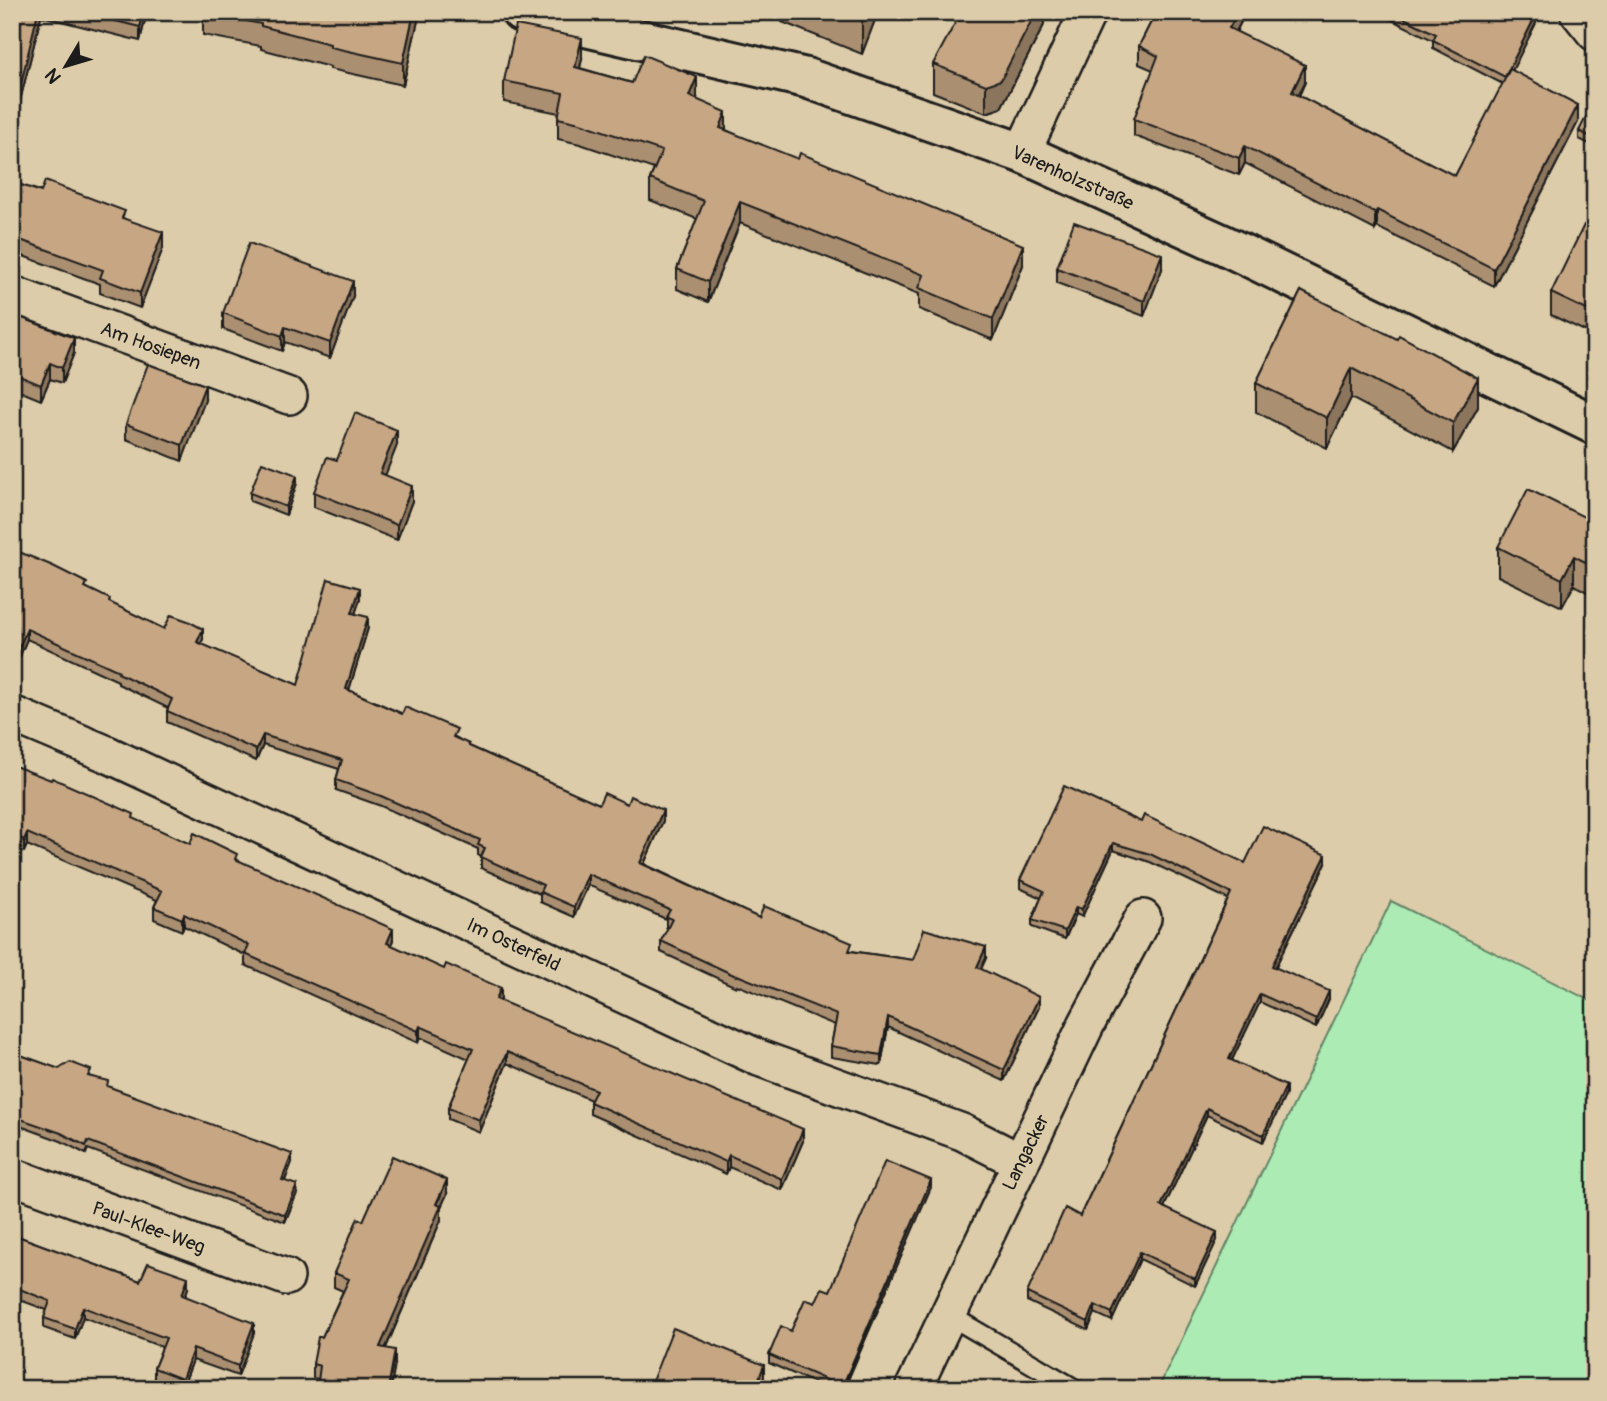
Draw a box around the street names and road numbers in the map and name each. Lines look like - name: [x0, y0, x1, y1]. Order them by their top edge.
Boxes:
- street label: Varenholzstraße: [1008, 140, 1138, 216]
- street label: Am Hosiepen: [97, 317, 204, 375]
- street label: Im Osterfeld: [463, 913, 564, 977]
- street label: Langacker: [997, 1110, 1055, 1194]
- street label: Paul-Klee-Weg: [89, 1196, 208, 1259]

